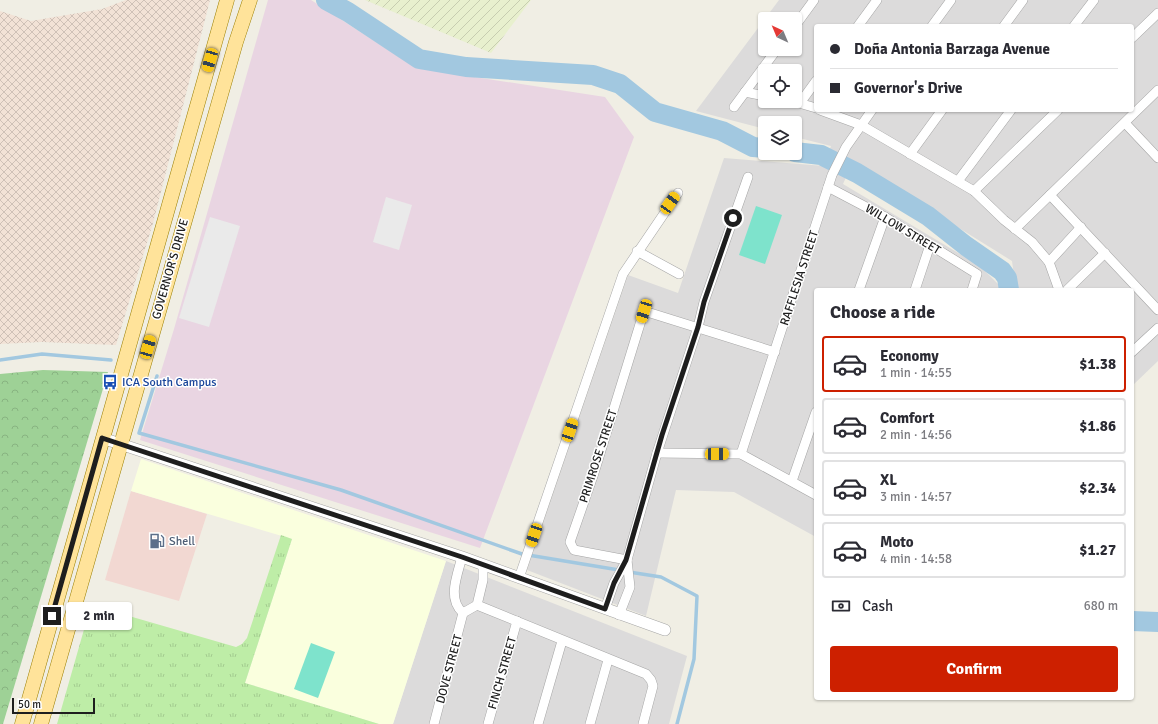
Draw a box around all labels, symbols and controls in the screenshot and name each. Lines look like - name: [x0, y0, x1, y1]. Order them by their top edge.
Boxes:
- north arrow: [758, 12, 802, 56]
- map controls: [758, 12, 802, 160]
- text: Doña Antonia Barzaga Avenue: [854, 40, 1050, 58]
- car: [201, 47, 219, 73]
- button: locate: [758, 64, 802, 108]
- text: Governor's Drive: [854, 79, 963, 97]
- button: layers: [758, 116, 802, 160]
- car: [658, 190, 682, 216]
- street label: WILLOW STREET: [862, 201, 943, 258]
- route start: [724, 209, 742, 227]
- street label: GOVERNOR'S DRIVE: [149, 217, 192, 321]
- street label: RAFFLESIA STREET: [777, 229, 822, 328]
- car: [635, 298, 653, 324]
- text: Choose a ride: [830, 301, 935, 323]
- car: [139, 334, 157, 360]
- icon: car: [832, 346, 868, 382]
- text: Economy: [880, 347, 939, 365]
- text: $1.38: [1079, 355, 1116, 373]
- text: 1 min · 14:55: [880, 365, 952, 381]
- bus stop icon: ICA South Campus: [101, 373, 119, 391]
- place label: ICA South Campus: [122, 375, 217, 390]
- street label: PRIMROSE STREET: [576, 408, 621, 505]
- icon: car: [832, 408, 868, 444]
- text: Comfort: [880, 409, 934, 427]
- car: [560, 417, 580, 443]
- text: $1.86: [1079, 417, 1116, 435]
- text: 2 min · 14:56: [880, 427, 952, 443]
- car: [705, 448, 729, 460]
- icon: car: [832, 470, 868, 506]
- text: XL: [880, 471, 897, 489]
- text: $2.34: [1079, 479, 1116, 497]
- text: 3 min · 14:57: [880, 489, 952, 505]
- car: [524, 522, 544, 548]
- fuel station icon: Shell: [148, 532, 166, 550]
- icon: car: [832, 532, 868, 568]
- text: Moto: [880, 533, 914, 551]
- place label: Shell: [169, 534, 196, 549]
- text: $1.27: [1079, 541, 1116, 559]
- text: 4 min · 14:58: [880, 551, 952, 567]
- icon: cash: [830, 595, 852, 617]
- text: Cash: [862, 597, 893, 615]
- text: 680 m: [1084, 598, 1118, 614]
- callout: 2 min: [66, 602, 132, 630]
- route end: [43, 607, 61, 625]
- text: 2 min: [83, 608, 115, 624]
- street label: DOVE STREET: [433, 633, 466, 705]
- street label: FINCH STREET: [485, 635, 520, 711]
- button: Confirm: [830, 646, 1118, 692]
- scale bar: [12, 696, 95, 715]
- text: 50 m: [18, 698, 41, 711]

